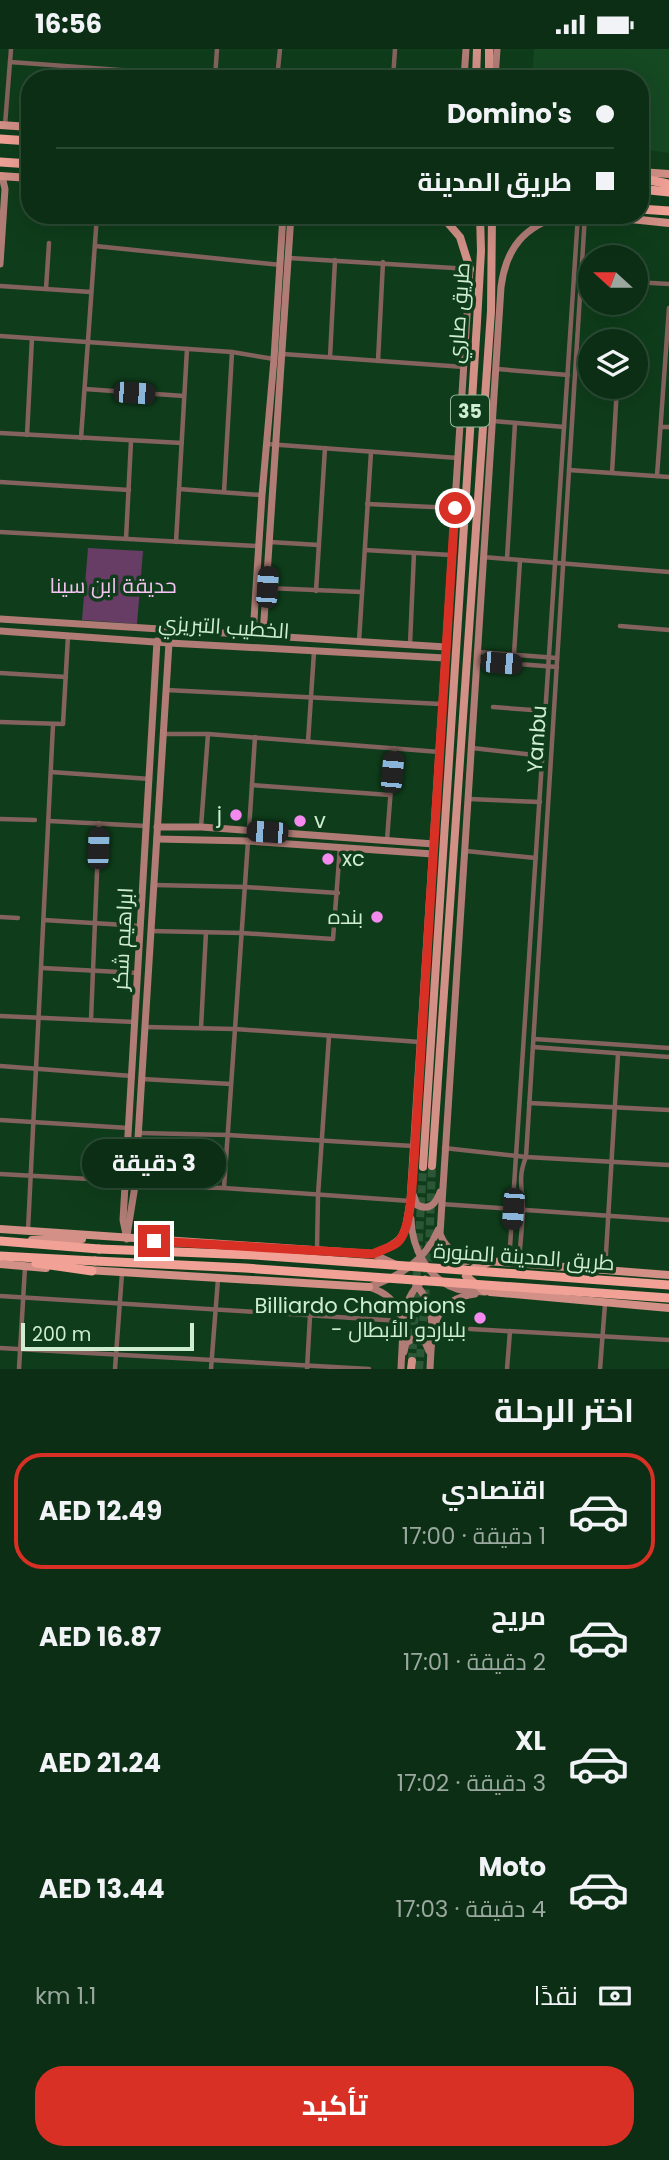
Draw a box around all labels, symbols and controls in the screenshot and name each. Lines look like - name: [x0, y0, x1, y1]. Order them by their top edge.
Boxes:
- text: 16:56: [35, 6, 102, 42]
- text: Domino's: [447, 96, 572, 132]
- text: طريق المدينة: [417, 164, 572, 200]
- north arrow: [578, 245, 648, 315]
- map controls: [578, 245, 648, 399]
- street label: طريق صاري: [441, 261, 478, 365]
- button: layers: [578, 329, 648, 399]
- car: [113, 381, 156, 405]
- road number: 35: [451, 395, 489, 427]
- route start: [439, 492, 471, 524]
- car: [256, 565, 279, 609]
- park label: حديقة ابن سينا: [49, 571, 177, 600]
- street label: الخطيب التبريزي: [157, 607, 291, 648]
- car: [480, 651, 523, 675]
- street label: Yanbu: [520, 704, 553, 774]
- car: [380, 750, 405, 794]
- place label: j: [216, 800, 222, 829]
- place label: v: [314, 806, 326, 835]
- marker: j: [228, 807, 244, 823]
- marker: v: [292, 813, 308, 829]
- car: [246, 820, 289, 844]
- car: [87, 827, 110, 869]
- place label: xc: [342, 844, 365, 873]
- marker: xc: [320, 851, 336, 867]
- street label: ابراهيم شكر: [105, 887, 140, 992]
- place label: بنده: [328, 902, 363, 931]
- marker: بنده: [369, 909, 385, 925]
- callout: 3 دقيقة: [82, 1139, 226, 1189]
- text: 3 دقيقة: [112, 1147, 196, 1179]
- car: [502, 1187, 525, 1231]
- route end: [138, 1225, 170, 1257]
- street label: طريق المدينة المنورة: [432, 1236, 616, 1277]
- place label: Billiardo Champions - بلياردو الأبطال: [255, 1291, 466, 1344]
- marker: Billiardo Champions - بلياردو الأبطال: [472, 1310, 488, 1326]
- scale bar: [21, 1320, 194, 1352]
- text: 200 m: [32, 1321, 91, 1348]
- text: اختر الرحلة: [494, 1388, 634, 1433]
- text: اقتصادي: [441, 1472, 546, 1508]
- icon: car: [567, 1480, 630, 1543]
- text: AED 12.49: [39, 1493, 162, 1529]
- text: 1 دقيقة · 17:00: [402, 1520, 546, 1552]
- text: مريح: [491, 1598, 546, 1634]
- icon: car: [567, 1606, 630, 1669]
- text: AED 16.87: [39, 1619, 161, 1655]
- text: 2 دقيقة · 17:01: [403, 1646, 546, 1678]
- text: XL: [515, 1723, 546, 1759]
- icon: car: [567, 1732, 630, 1795]
- text: AED 21.24: [39, 1745, 161, 1781]
- text: 3 دقيقة · 17:02: [397, 1767, 546, 1799]
- text: Moto: [478, 1849, 546, 1885]
- icon: car: [567, 1858, 630, 1921]
- text: AED 13.44: [39, 1871, 165, 1907]
- text: 4 دقيقة · 17:03: [396, 1893, 546, 1925]
- icon: cash: [596, 1977, 634, 2015]
- text: نقدًا: [534, 1978, 578, 2014]
- text: 1.1 km: [35, 1980, 96, 2012]
- button: تأكيد: [35, 2066, 634, 2146]

